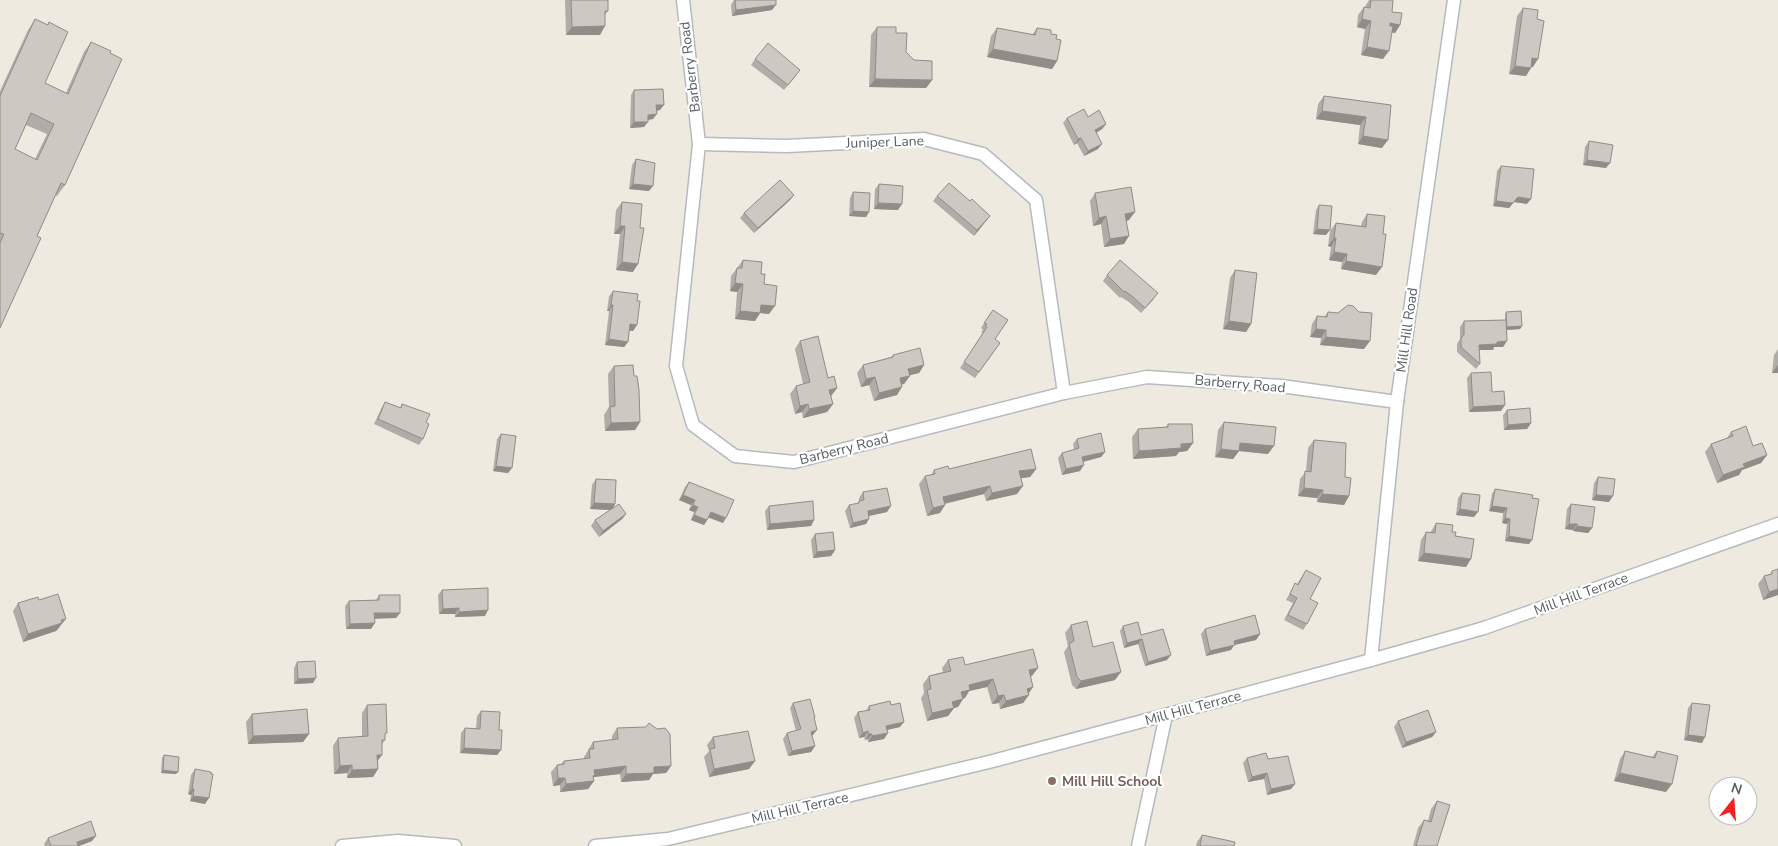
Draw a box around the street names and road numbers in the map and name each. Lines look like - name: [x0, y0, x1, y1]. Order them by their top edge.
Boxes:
- street label: Barberry Road: [675, 21, 705, 113]
- street label: Juniper Lane: [845, 131, 924, 153]
- street label: Mill Hill Road: [1392, 286, 1422, 374]
- street label: Barberry Road: [1194, 371, 1286, 397]
- street label: Barberry Road: [797, 429, 891, 469]
- street label: Mill Hill Terrace: [1531, 568, 1631, 620]
- street label: Mill Hill Terrace: [1143, 686, 1243, 730]
- street label: Mill Hill Terrace: [750, 788, 850, 828]

